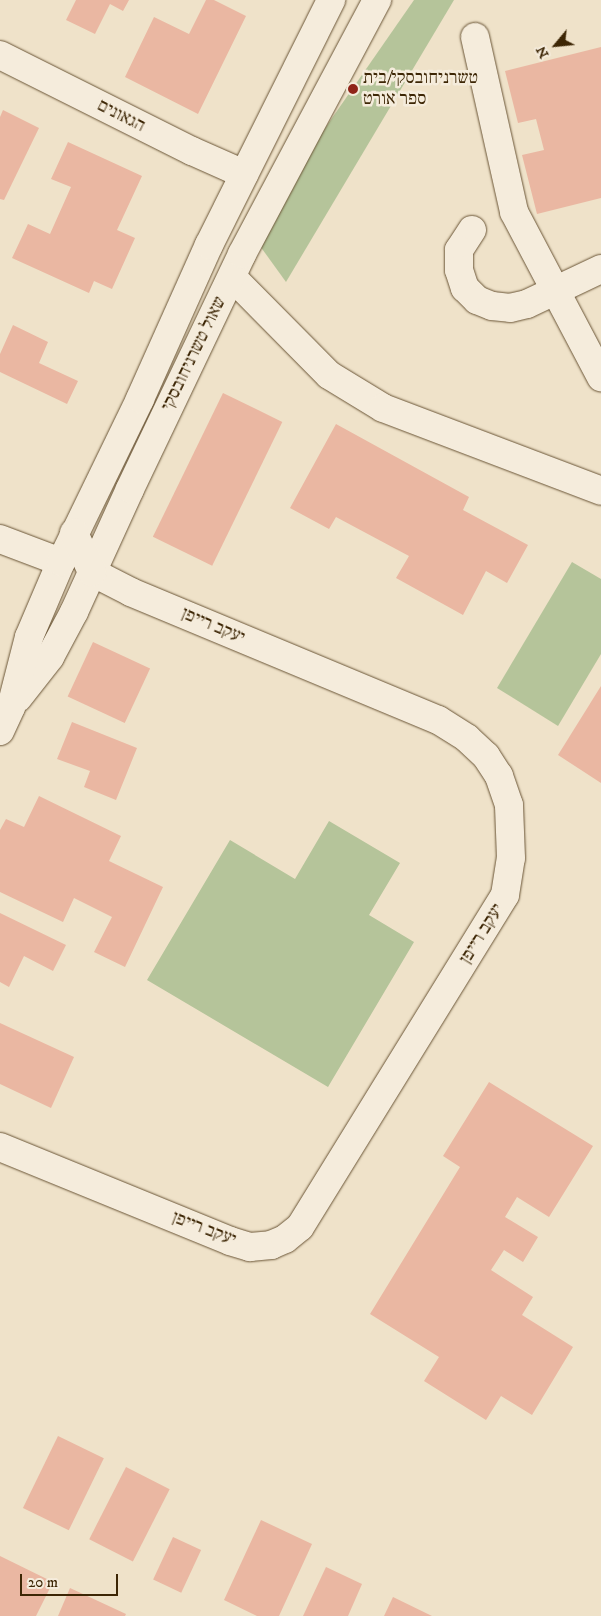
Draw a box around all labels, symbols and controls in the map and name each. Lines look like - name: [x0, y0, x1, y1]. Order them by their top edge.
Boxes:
- north arrow: [531, 20, 581, 70]
- text: N: [532, 43, 553, 61]
- place label: טשרניחובסקי/בית ספר אורט: [363, 68, 478, 110]
- marker: טשרניחובסקי/בית ספר אורט: [347, 83, 359, 95]
- street label: הגאונים: [93, 95, 149, 137]
- street label: שאול טשרניחובסקי: [157, 293, 231, 415]
- street label: יעקב רייפן: [178, 603, 248, 649]
- street label: יעקב רייפן: [455, 900, 509, 968]
- street label: יעקב רייפן: [169, 1207, 239, 1251]
- scale bar: [22, 1564, 120, 1596]
- text: 20 m: [28, 1573, 58, 1592]

